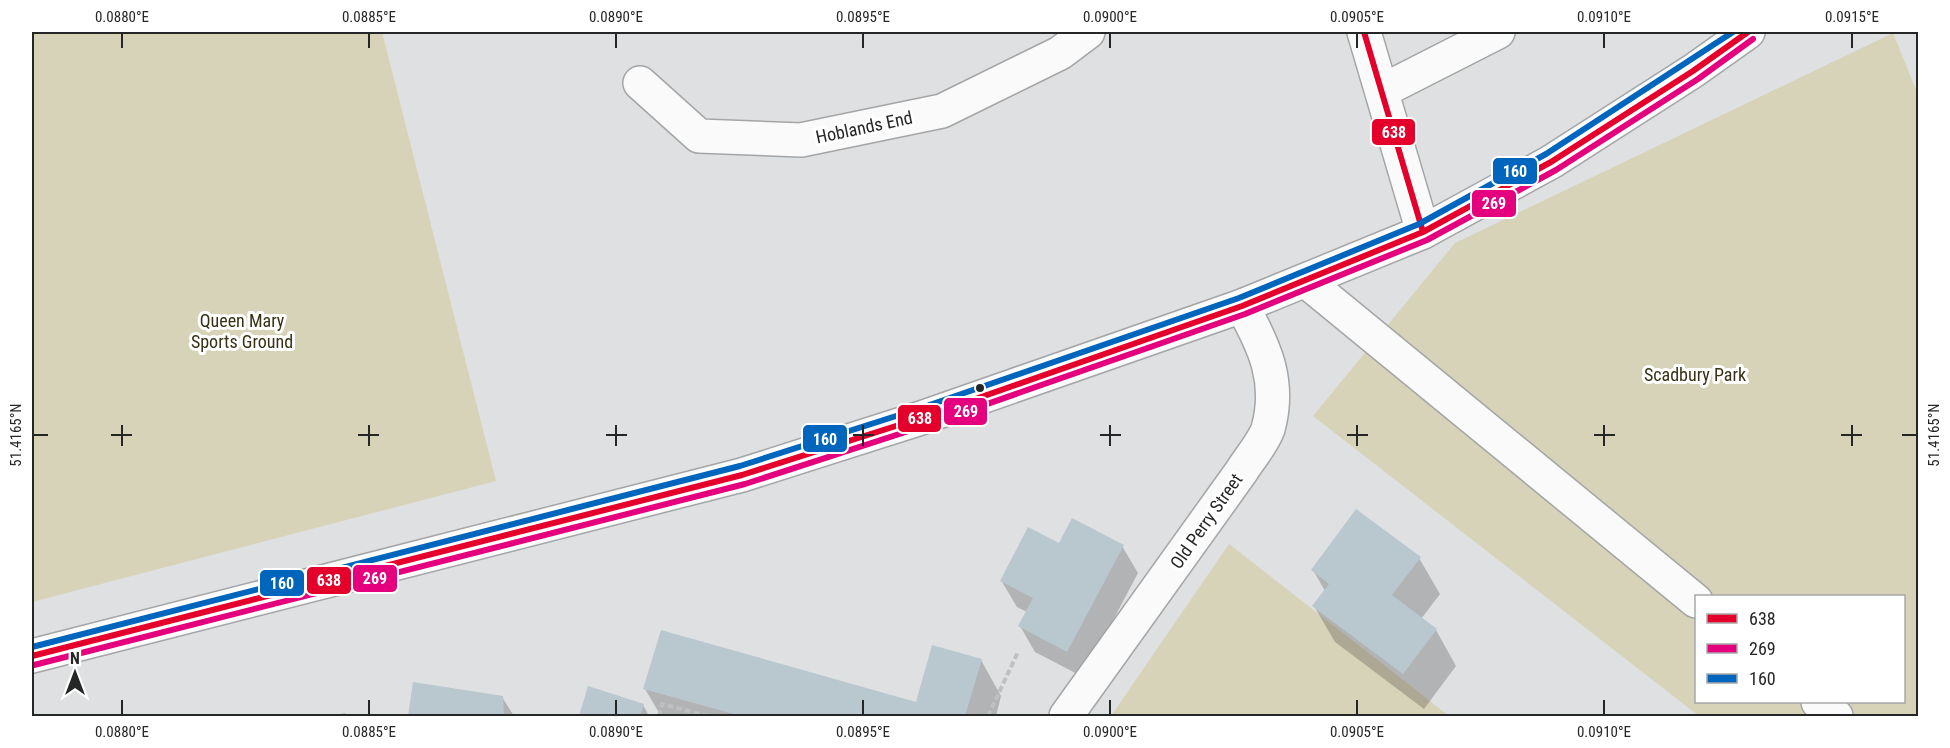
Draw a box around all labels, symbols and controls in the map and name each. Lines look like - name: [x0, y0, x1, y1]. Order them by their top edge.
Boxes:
- text: 0.0880°E: [95, 8, 149, 26]
- text: 0.0885°E: [342, 8, 396, 26]
- text: 0.0890°E: [589, 8, 643, 26]
- text: 0.0895°E: [836, 8, 890, 26]
- text: 0.0900°E: [1083, 8, 1137, 26]
- text: 0.0905°E: [1330, 8, 1384, 26]
- text: 0.0910°E: [1577, 8, 1631, 26]
- text: 0.0915°E: [1825, 8, 1879, 26]
- street label: Hoblands End: [814, 106, 914, 148]
- line badge: 638: [1371, 118, 1416, 146]
- text: 638: [1382, 123, 1406, 142]
- line badge: 160: [1492, 157, 1538, 185]
- text: 160: [1503, 162, 1527, 181]
- line badge: 269: [1471, 189, 1517, 218]
- text: 269: [1482, 194, 1506, 213]
- park label: Queen Mary Sports Ground: [191, 310, 293, 352]
- park label: Scadbury Park: [1644, 364, 1746, 385]
- unlabelled marker: [974, 382, 986, 394]
- line badge: 269: [943, 397, 988, 426]
- text: 269: [954, 402, 978, 421]
- text: 51.4165°N: [7, 403, 25, 467]
- text: 51.4165°N: [1925, 403, 1943, 467]
- line badge: 638: [897, 404, 942, 433]
- text: 638: [908, 409, 932, 428]
- line badge: 160: [802, 424, 848, 453]
- text: 160: [813, 430, 837, 449]
- street label: Old Perry Street: [1165, 469, 1247, 573]
- line badge: 269: [352, 564, 398, 593]
- line badge: 638: [306, 566, 352, 595]
- line badge: 160: [259, 569, 305, 597]
- text: 269: [363, 569, 387, 588]
- text: 638: [317, 571, 341, 590]
- text: 160: [270, 574, 294, 593]
- legend: [1695, 595, 1905, 703]
- text: 638: [1749, 608, 1776, 629]
- text: 269: [1749, 638, 1776, 659]
- north arrow: [45, 643, 105, 703]
- text: N: [70, 649, 80, 668]
- text: 160: [1749, 668, 1776, 689]
- text: 0.0880°E: [95, 723, 149, 741]
- text: 0.0885°E: [342, 723, 396, 741]
- text: 0.0890°E: [589, 723, 643, 741]
- text: 0.0895°E: [836, 723, 890, 741]
- text: 0.0900°E: [1083, 723, 1137, 741]
- text: 0.0905°E: [1330, 723, 1384, 741]
- text: 0.0910°E: [1577, 723, 1631, 741]

